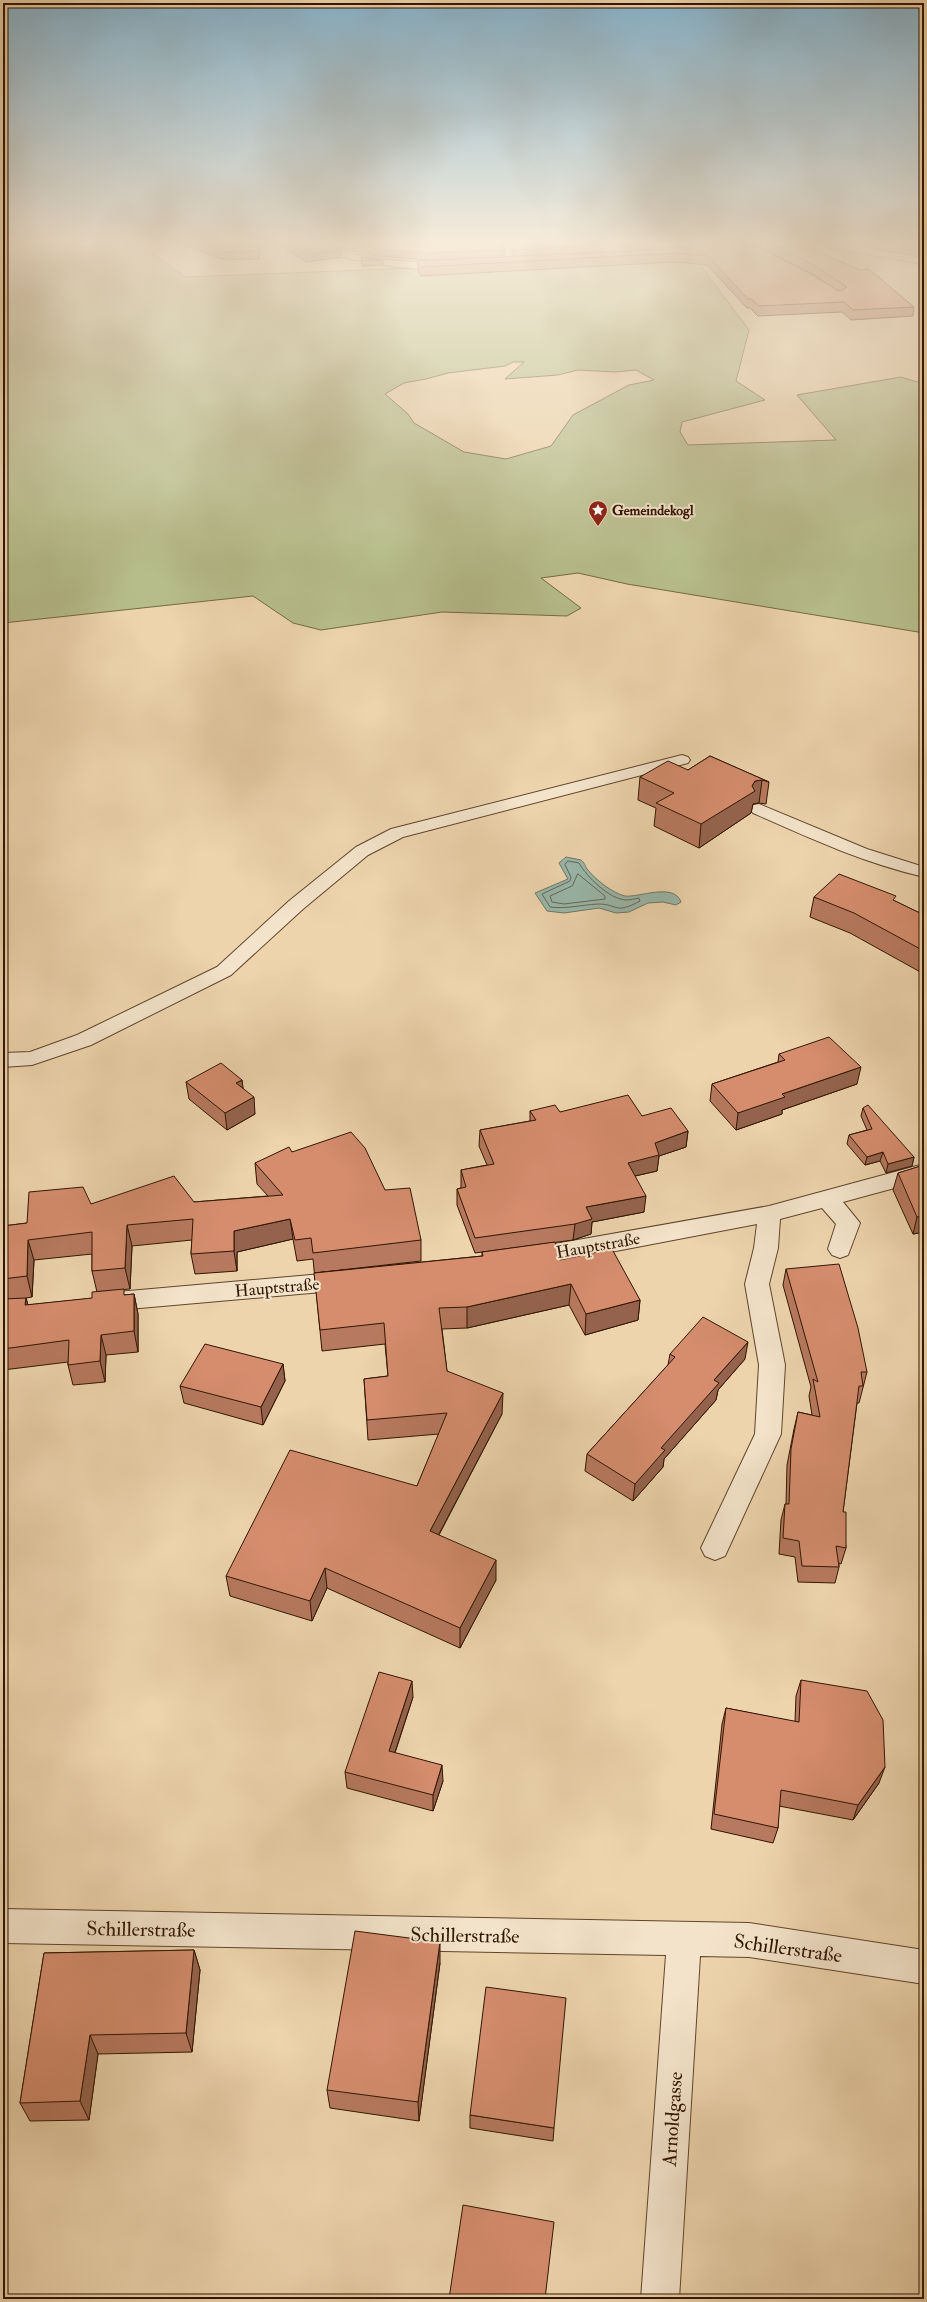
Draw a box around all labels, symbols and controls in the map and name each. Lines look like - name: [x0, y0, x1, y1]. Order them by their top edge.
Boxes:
- place icon: Gemeindekogl: [587, 499, 609, 527]
- place label: Gemeindekogl: [612, 502, 694, 520]
- street label: Hauptstraße: [555, 1228, 642, 1264]
- street label: Hauptstraße: [234, 1273, 320, 1303]
- street label: Schillerstraße: [86, 1916, 196, 1943]
- street label: Schillerstraße: [410, 1922, 520, 1949]
- street label: Schillerstraße: [732, 1929, 844, 1968]
- street label: Arnoldgasse: [657, 2071, 688, 2168]

